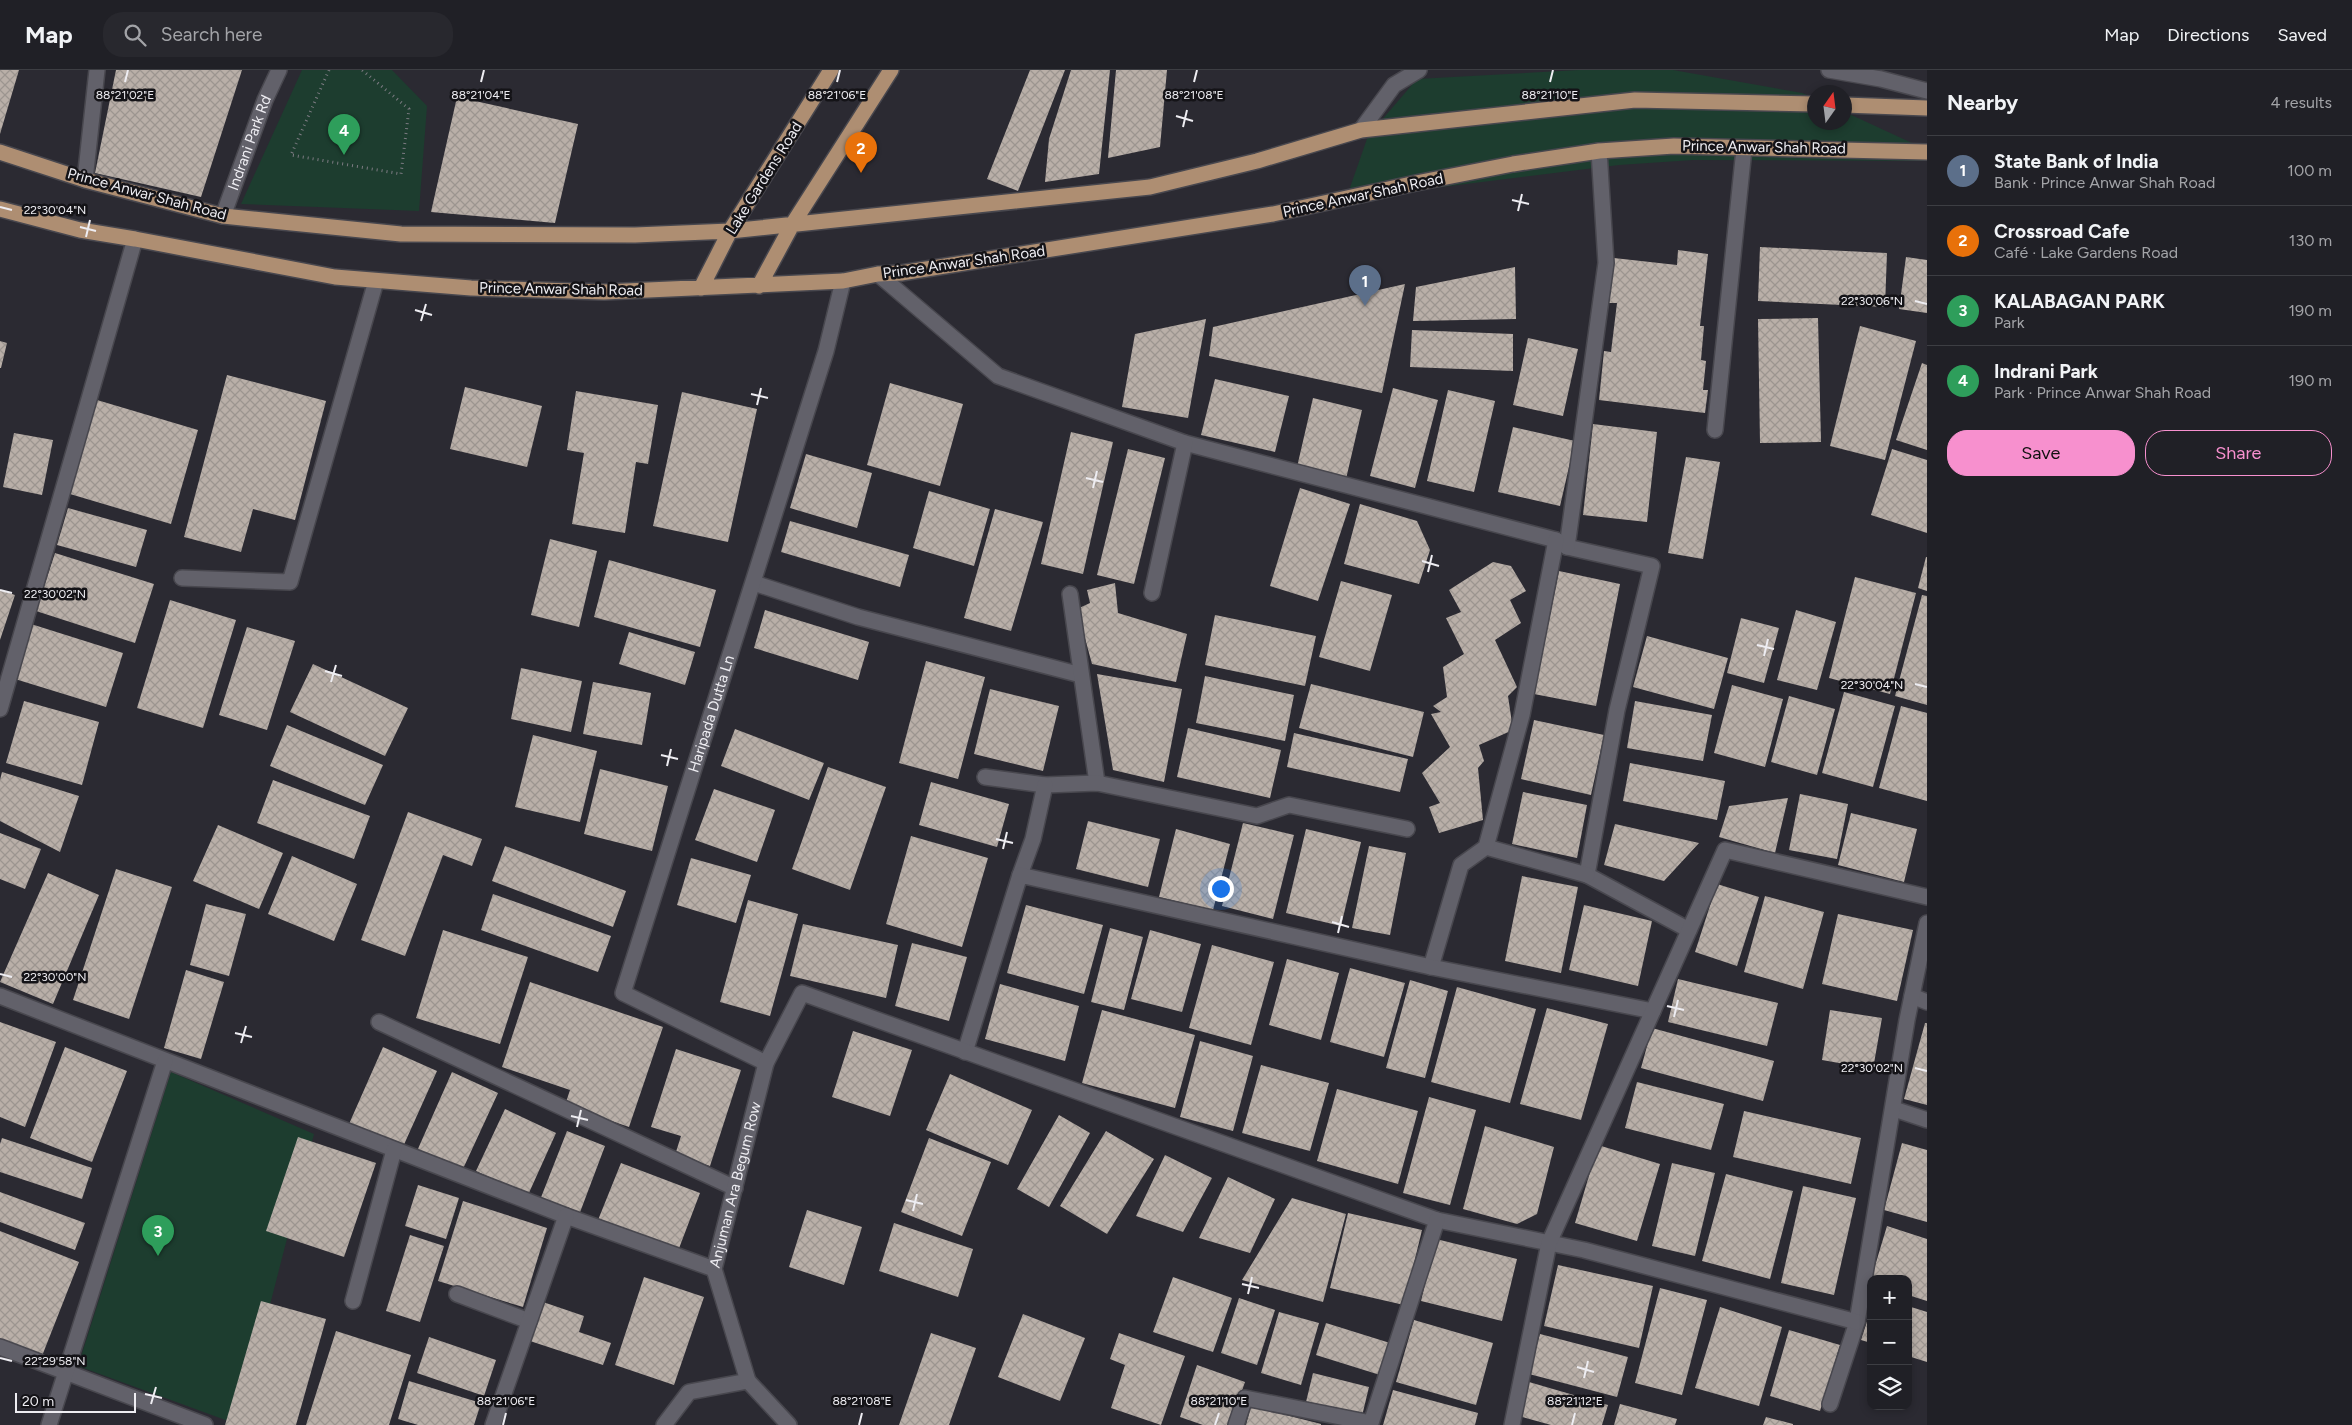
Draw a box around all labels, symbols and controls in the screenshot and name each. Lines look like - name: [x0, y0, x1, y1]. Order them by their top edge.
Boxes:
- search box: [103, 12, 453, 57]
- text: Map: [25, 20, 73, 49]
- icon: search: [121, 21, 149, 49]
- text: Search here: [161, 23, 262, 46]
- text: Map: [2104, 24, 2139, 46]
- text: Directions: [2167, 24, 2249, 46]
- text: Saved: [2277, 24, 2327, 46]
- north arrow: [1807, 85, 1852, 130]
- text: 88°21'02"E: [96, 88, 154, 102]
- text: 88°21'04"E: [451, 88, 511, 102]
- text: 88°21'06"E: [808, 88, 866, 102]
- text: 88°21'08"E: [1164, 88, 1224, 102]
- text: 88°21'10"E: [1522, 88, 1578, 102]
- text: Nearby: [1947, 90, 2018, 115]
- street label: Indrani Park Rd: [224, 92, 275, 193]
- text: 4 results: [2271, 93, 2332, 112]
- pin: 4: [328, 114, 360, 155]
- street label: Lake Gardens Road: [722, 118, 806, 238]
- pin: 2: [845, 132, 877, 173]
- street label: Prince Anwar Shah Road: [1682, 137, 1846, 157]
- text: State Bank of India: [1994, 150, 2159, 173]
- text: 1: [1960, 161, 1966, 180]
- text: 100 m: [2287, 161, 2332, 180]
- street label: Prince Anwar Shah Road: [66, 164, 228, 224]
- street label: Prince Anwar Shah Road: [1281, 169, 1445, 221]
- text: Bank · Prince Anwar Shah Road: [1994, 173, 2215, 192]
- text: 22°30'04"N: [24, 203, 86, 217]
- text: Crossroad Cafe: [1994, 220, 2130, 243]
- text: 2: [1958, 231, 1968, 250]
- text: 130 m: [2289, 231, 2332, 250]
- street label: Prince Anwar Shah Road: [882, 242, 1046, 282]
- text: Café · Lake Gardens Road: [1994, 243, 2178, 262]
- pin: 1: [1349, 265, 1381, 306]
- street label: Prince Anwar Shah Road: [479, 279, 643, 299]
- text: KALABAGAN PARK: [1994, 290, 2165, 313]
- text: 22°30'06"N: [1841, 294, 1903, 308]
- text: 3: [1959, 301, 1967, 320]
- text: 190 m: [2289, 301, 2332, 320]
- text: Park: [1994, 313, 2024, 332]
- text: Indrani Park: [1994, 360, 2098, 383]
- text: 4: [1958, 371, 1968, 390]
- text: 190 m: [2289, 371, 2332, 390]
- text: Park · Prince Anwar Shah Road: [1994, 383, 2211, 402]
- button: Save: [1947, 430, 2135, 476]
- button: Share: [2145, 430, 2332, 476]
- text: 22°30'02"N: [24, 587, 86, 601]
- street label: Haripada Dutta Ln: [684, 653, 738, 775]
- text: 22°30'04"N: [1841, 678, 1903, 692]
- your location: [1208, 876, 1234, 902]
- text: 22°30'00"N: [24, 970, 86, 984]
- text: 22°30'02"N: [1841, 1061, 1903, 1075]
- street label: Anjuman Ara Begum Row: [706, 1100, 765, 1270]
- pin: 3: [142, 1215, 174, 1256]
- map controls: [1867, 1275, 1912, 1410]
- button: +: [1867, 1275, 1912, 1320]
- button: −: [1867, 1320, 1912, 1365]
- text: 22°29'58"N: [24, 1354, 86, 1368]
- button: layers: [1867, 1365, 1912, 1410]
- scale bar: [15, 1390, 136, 1413]
- text: 20 m: [22, 1393, 54, 1410]
- text: 88°21'06"E: [477, 1394, 535, 1408]
- text: 88°21'08"E: [832, 1394, 892, 1408]
- text: 88°21'10"E: [1191, 1394, 1247, 1408]
- text: 88°21'12"E: [1547, 1394, 1603, 1408]

